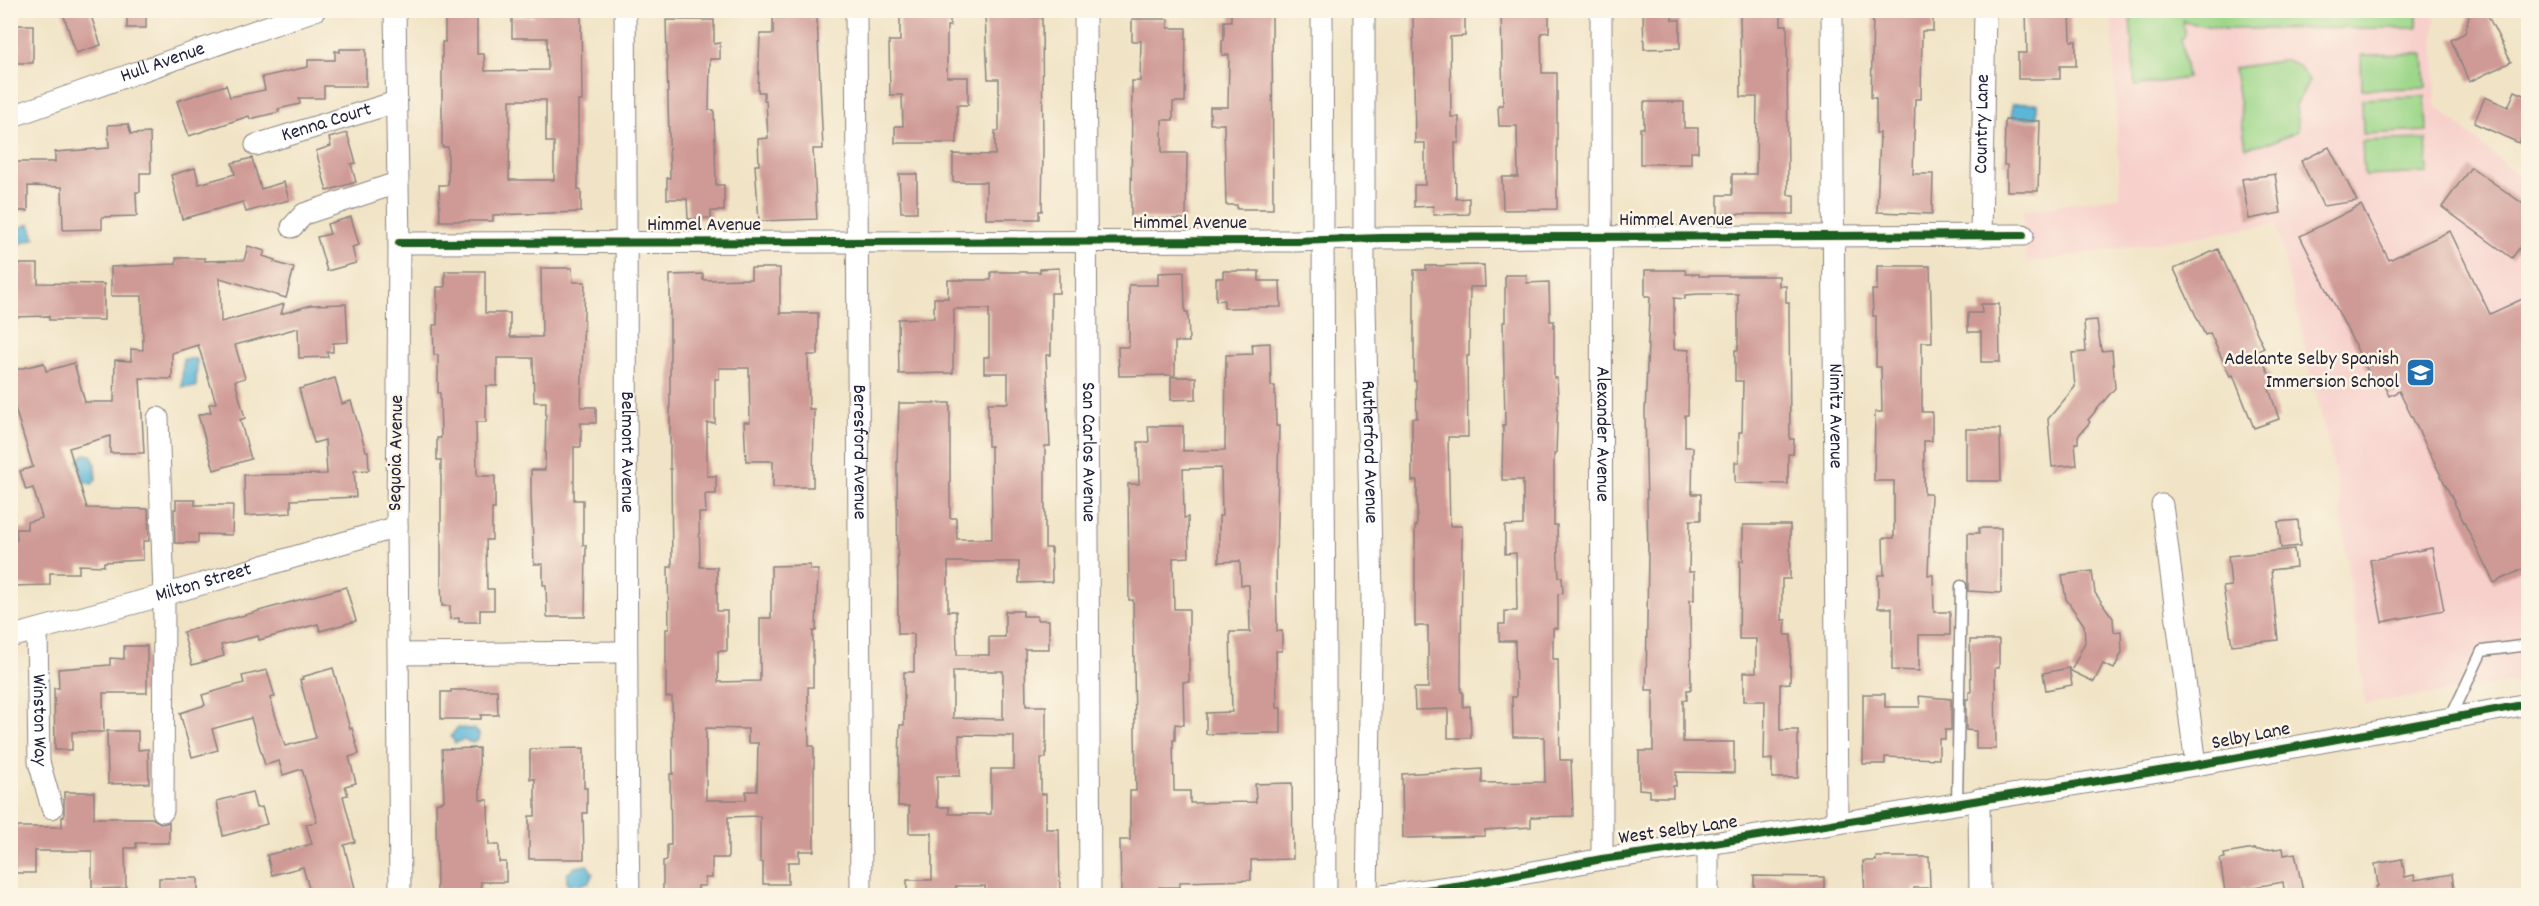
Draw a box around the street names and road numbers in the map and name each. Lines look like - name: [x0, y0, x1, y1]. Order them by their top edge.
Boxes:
- street label: Hull Avenue: [117, 36, 209, 91]
- street label: Country Lane: [1968, 74, 1998, 174]
- street label: Kenna Court: [278, 96, 375, 150]
- street label: Himmel Avenue: [1619, 207, 1733, 235]
- street label: Himmel Avenue: [1133, 210, 1247, 238]
- street label: Himmel Avenue: [647, 212, 761, 240]
- street label: Nimitz Avenue: [1820, 363, 1849, 469]
- street label: Alexander Avenue: [1587, 366, 1616, 502]
- street label: Rutherford Avenue: [1353, 380, 1384, 524]
- street label: San Carlos Avenue: [1073, 382, 1102, 522]
- street label: Beresford Avenue: [844, 384, 873, 520]
- street label: Belmont Avenue: [612, 391, 640, 513]
- street label: Sequoia Avenue: [382, 394, 412, 511]
- street label: Milton Street: [152, 556, 255, 611]
- street label: Winston Way: [24, 674, 53, 767]
- street label: Selby Lane: [2209, 716, 2293, 758]
- street label: West Selby Lane: [1617, 809, 1740, 853]

